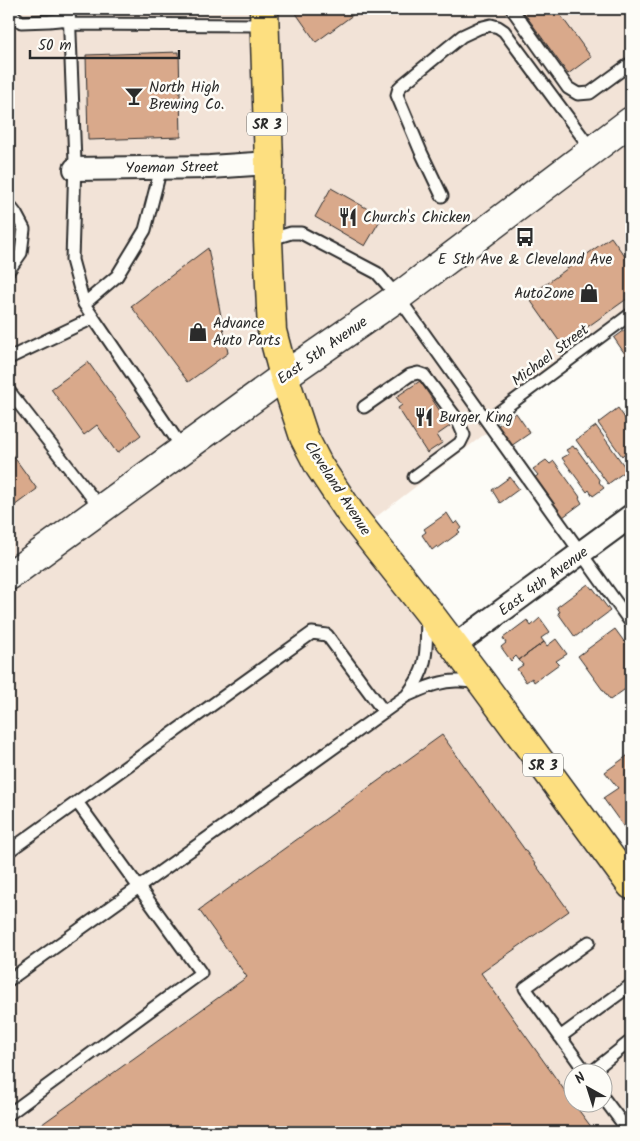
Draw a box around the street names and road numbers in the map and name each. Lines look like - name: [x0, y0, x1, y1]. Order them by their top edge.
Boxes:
- road number: SR 3: [247, 112, 287, 136]
- street label: Yoeman Street: [125, 155, 219, 181]
- street label: East 5th Avenue: [272, 310, 373, 391]
- street label: Michael Street: [507, 319, 595, 393]
- street label: Cleveland Avenue: [297, 436, 377, 541]
- street label: East 4th Avenue: [494, 541, 594, 623]
- road number: SR 3: [523, 754, 563, 776]

